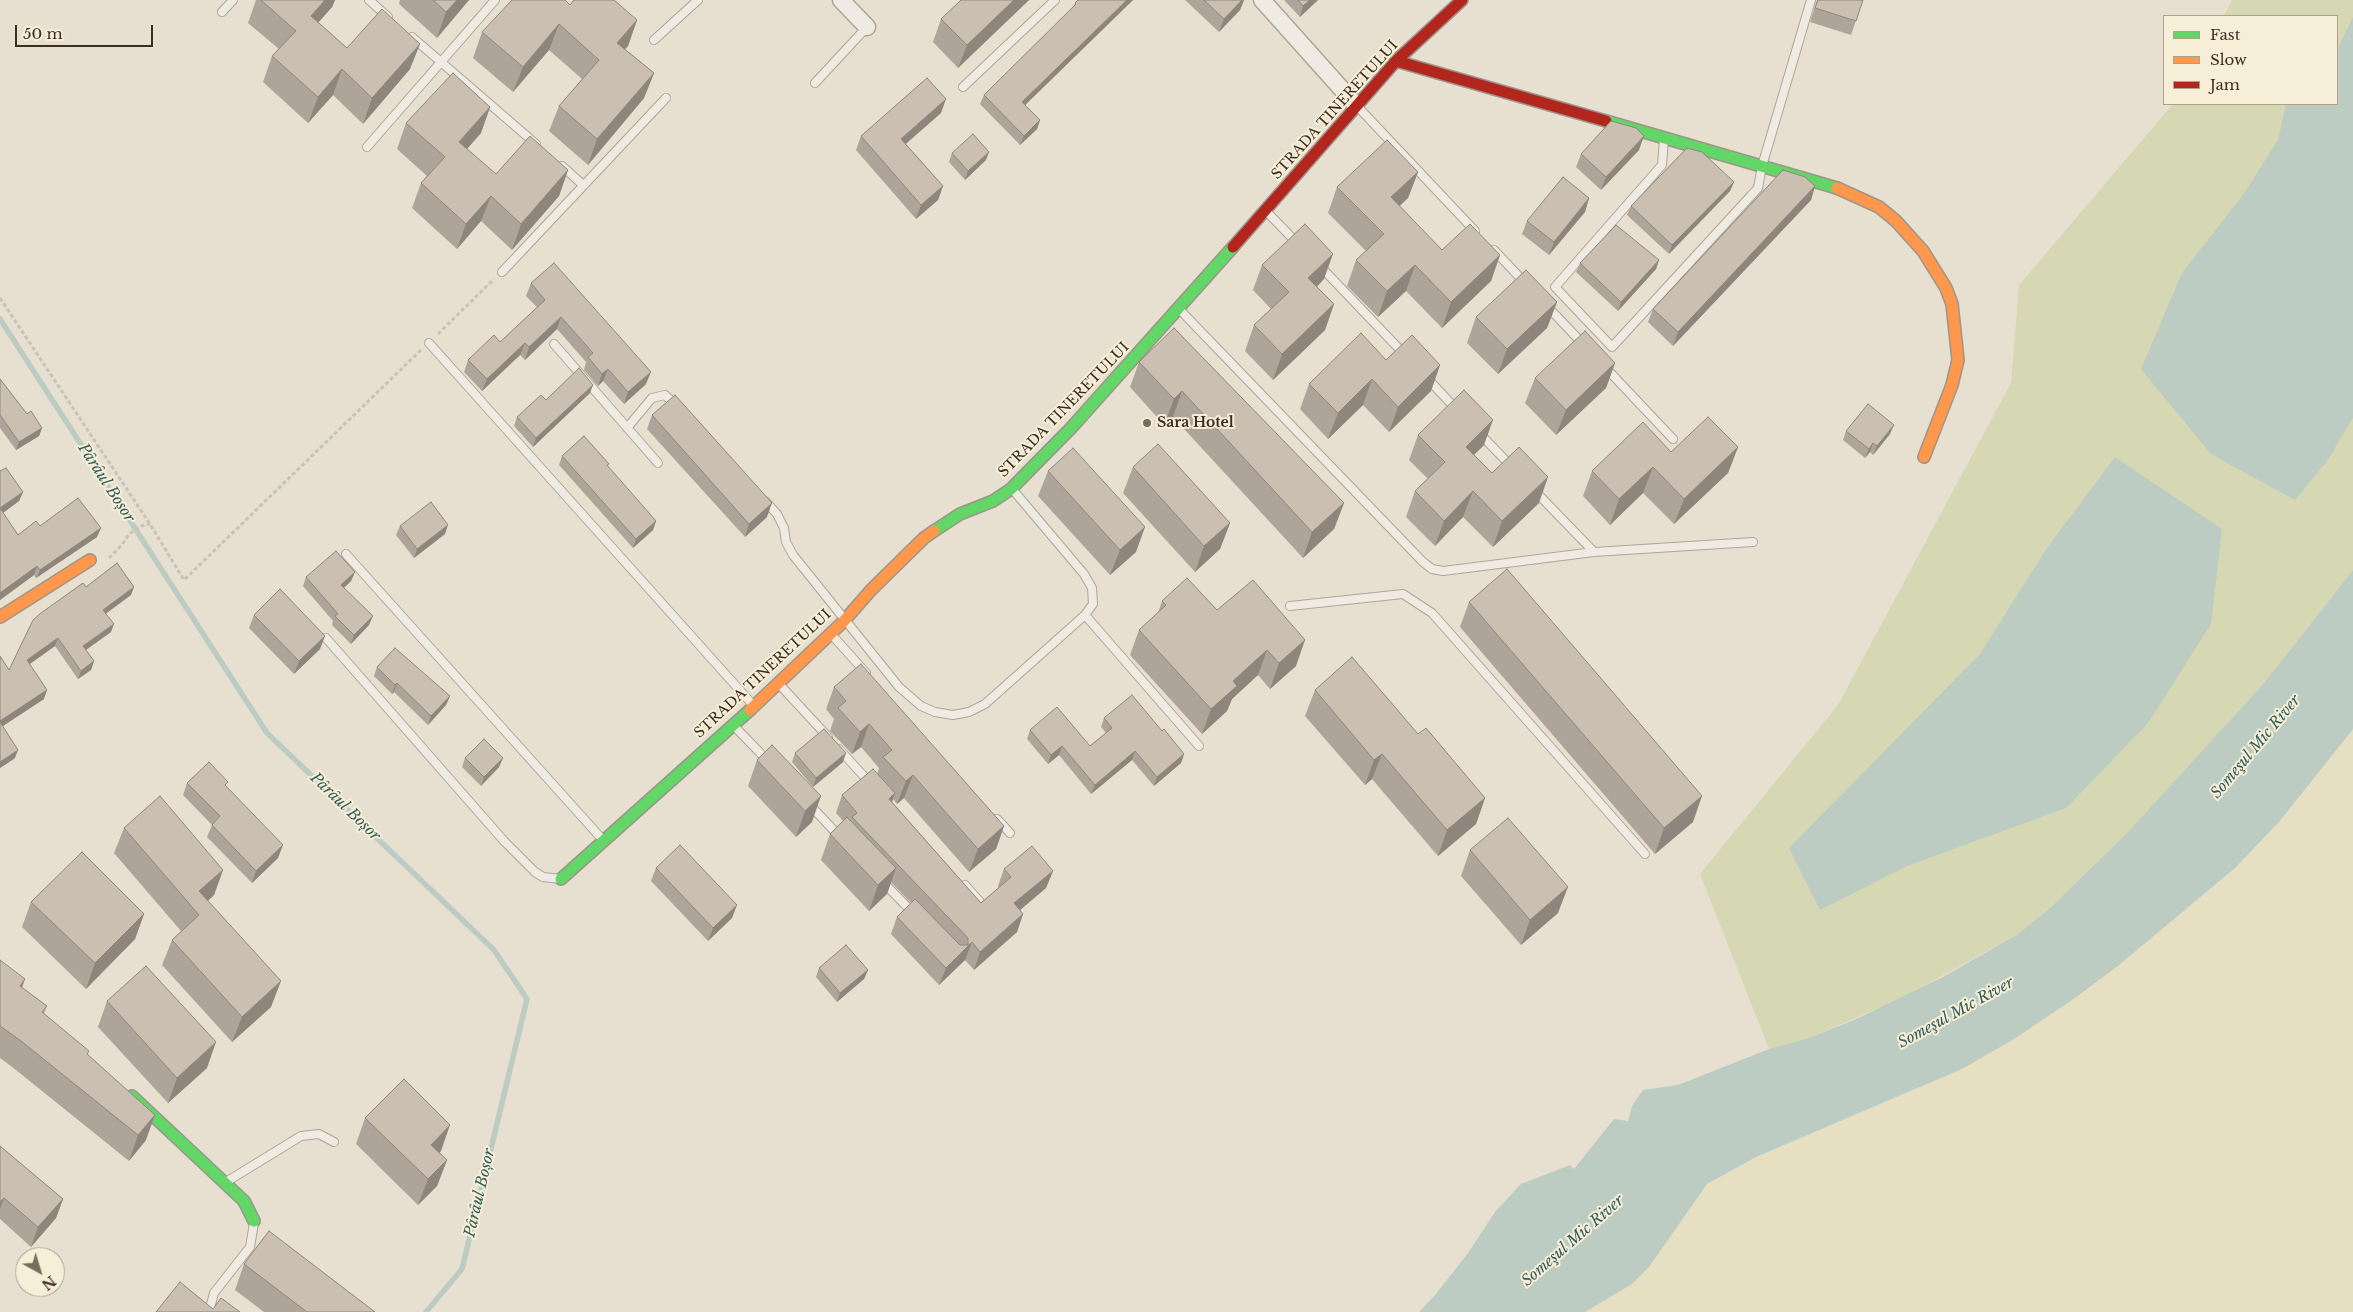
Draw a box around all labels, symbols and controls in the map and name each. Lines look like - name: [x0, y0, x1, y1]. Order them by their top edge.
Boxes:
- scale bar: [18, 15, 155, 47]
- legend: [2163, 15, 2338, 105]
- text: 50 m: [23, 24, 63, 43]
- text: Fast: [2210, 25, 2240, 44]
- street label: STRADA TINERETULUI: [1268, 37, 1402, 183]
- text: Slow: [2210, 50, 2247, 69]
- text: Jam: [2210, 75, 2240, 94]
- street label: STRADA TINERETULUI: [995, 339, 1133, 481]
- place label: Sara Hotel: [1157, 415, 1234, 431]
- marker: Sara Hotel: [1141, 417, 1153, 429]
- water label: Pârâul Boșor: [74, 440, 138, 526]
- street label: STRADA TINERETULUI: [691, 606, 835, 742]
- water label: Someşul Mic River: [2207, 692, 2305, 802]
- water label: Pârâul Boșor: [306, 769, 384, 845]
- water label: Someşul Mic River: [1895, 974, 2017, 1052]
- water label: Pârâul Boșor: [461, 1147, 499, 1239]
- water label: Someşul Mic River: [1518, 1192, 1628, 1290]
- north arrow: [15, 1247, 65, 1297]
- text: N: [38, 1272, 60, 1294]

